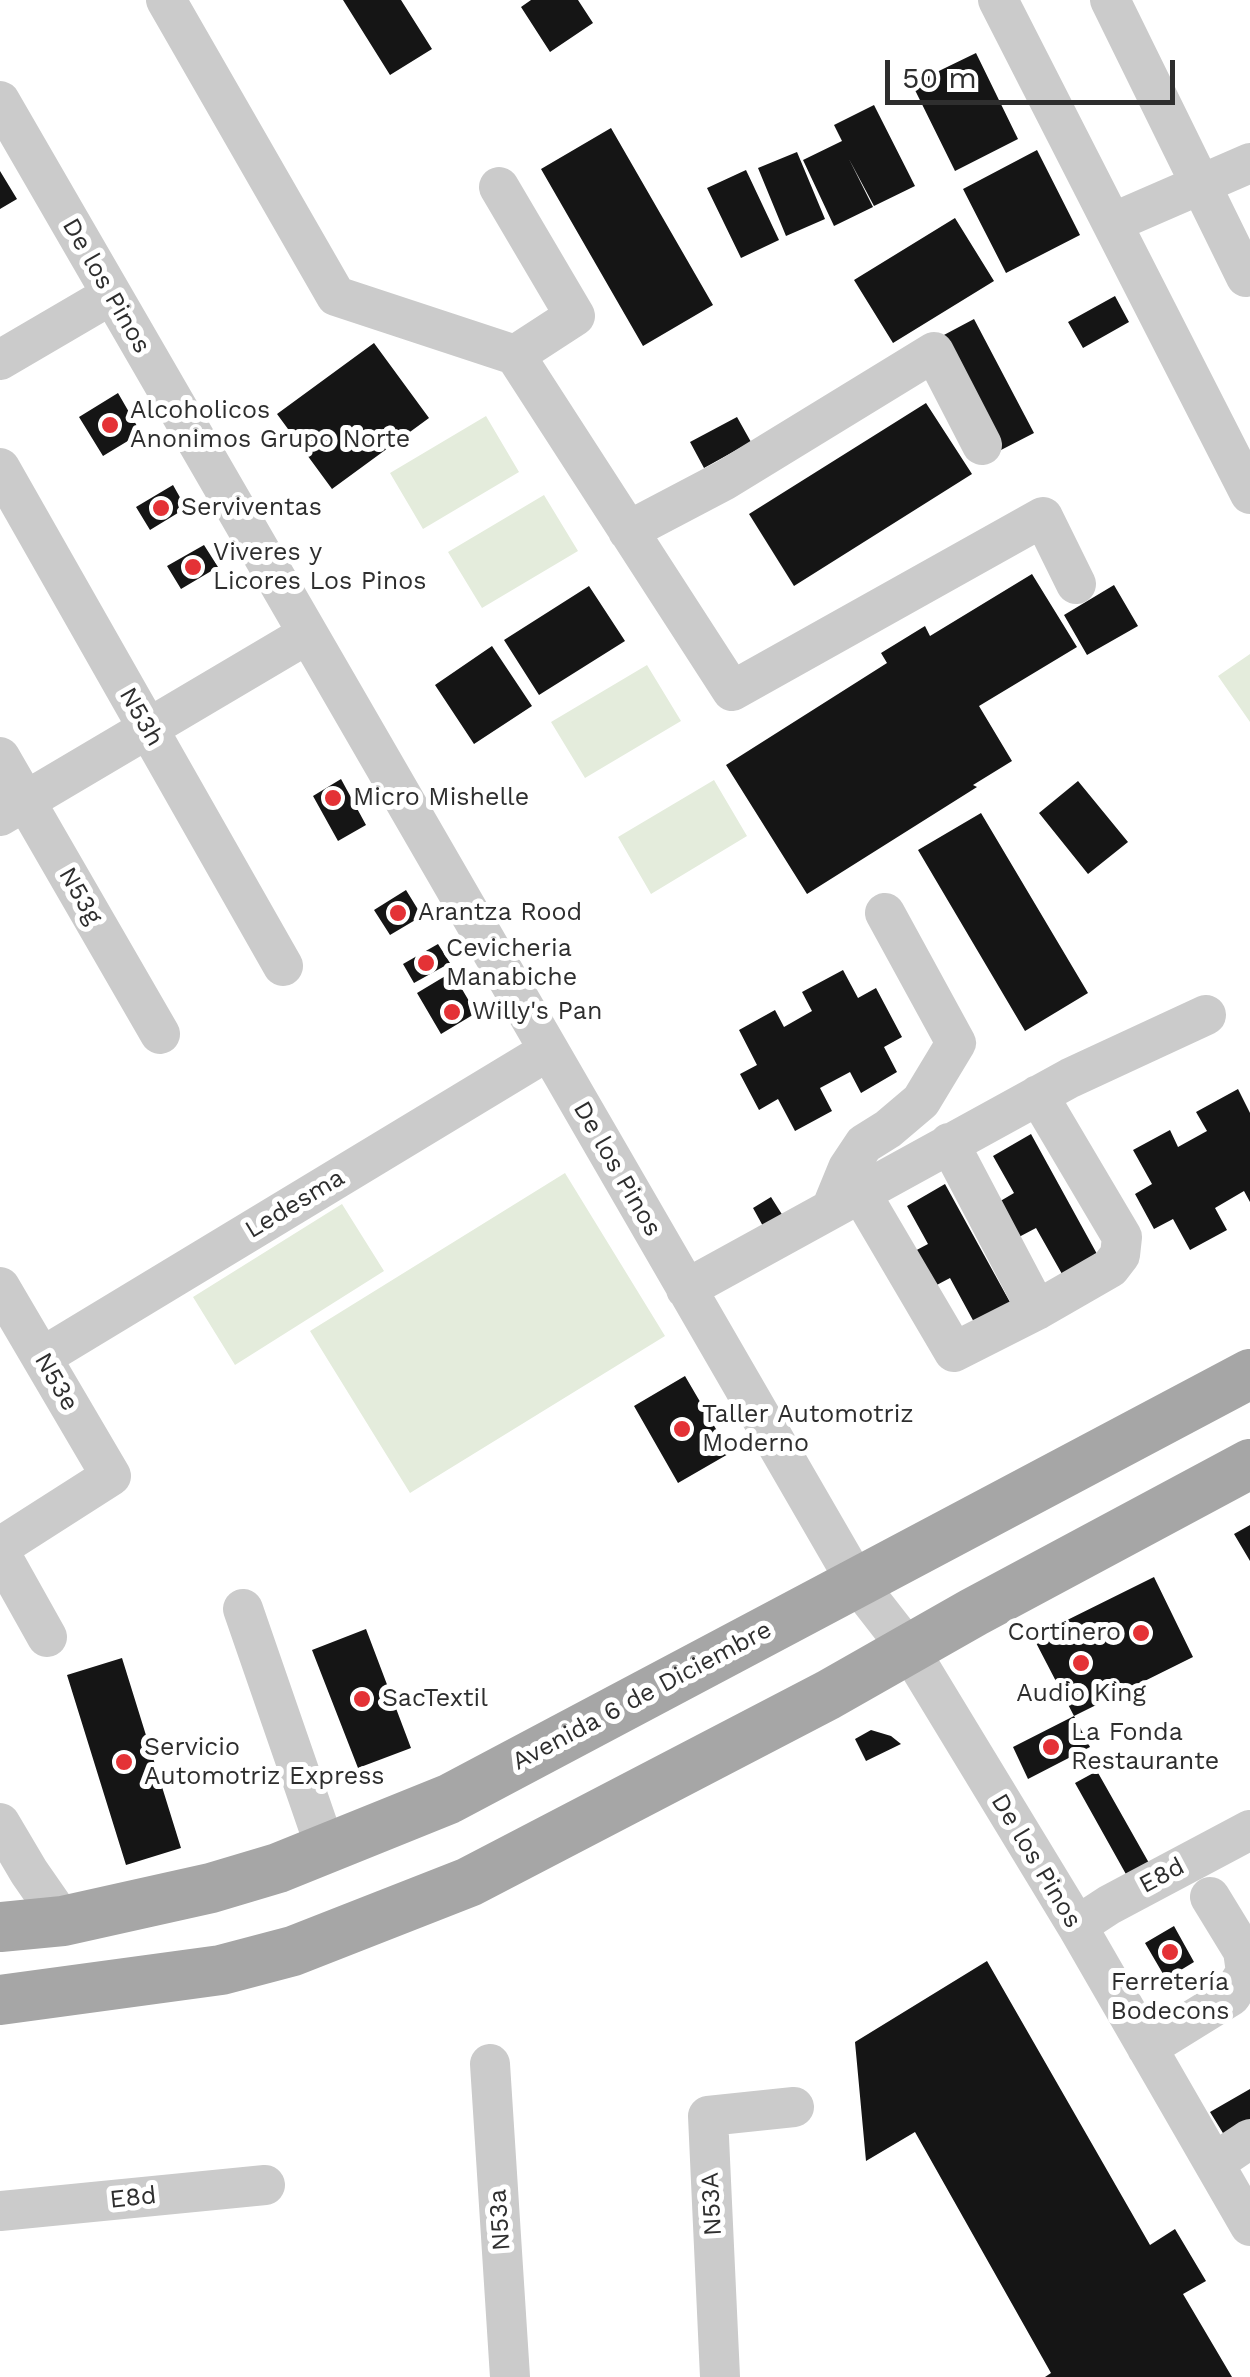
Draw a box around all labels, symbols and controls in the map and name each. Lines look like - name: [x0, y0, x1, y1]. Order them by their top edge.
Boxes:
- scale bar: [890, 40, 1180, 102]
- text: 50 m: [902, 60, 977, 95]
- street label: De los Pinos: [55, 213, 157, 359]
- place label: Alcoholicos Anonimos Grupo Norte: [130, 396, 410, 455]
- marker: Alcoholicos Anonimos Grupo Norte: [99, 414, 121, 436]
- place label: Serviventas: [181, 493, 322, 523]
- marker: Serviventas: [150, 497, 172, 519]
- place label: Viveres y Licores Los Pinos: [213, 538, 426, 597]
- marker: Viveres y Licores Los Pinos: [182, 556, 204, 578]
- street label: N53h: [112, 682, 170, 752]
- place label: Micro Mishelle: [353, 783, 529, 813]
- marker: Micro Mishelle: [322, 787, 344, 809]
- street label: N53g: [52, 862, 108, 930]
- place label: Arantza Rood: [418, 898, 582, 928]
- marker: Arantza Rood: [387, 902, 409, 924]
- place label: Cevicheria Manabiche: [446, 934, 577, 993]
- marker: Cevicheria Manabiche: [415, 952, 437, 974]
- place label: Willy's Pan: [472, 997, 602, 1027]
- marker: Willy's Pan: [441, 1001, 463, 1023]
- street label: De los Pinos: [566, 1096, 668, 1242]
- street label: Ledesma: [240, 1163, 350, 1245]
- street label: N53e: [28, 1348, 84, 1416]
- place label: Taller Automotriz Moderno: [702, 1400, 914, 1459]
- marker: Taller Automotriz Moderno: [671, 1418, 693, 1440]
- street label: Avenida 6 de Diciembre: [507, 1615, 777, 1777]
- place label: Cortinero: [1008, 1618, 1121, 1648]
- marker: Cortinero: [1130, 1622, 1152, 1644]
- marker: Audio King: [1070, 1652, 1092, 1674]
- place label: Audio King: [1016, 1679, 1146, 1709]
- place label: SacTextil: [382, 1684, 488, 1714]
- marker: SacTextil: [351, 1688, 373, 1710]
- place label: La Fonda Restaurante: [1071, 1718, 1219, 1777]
- place label: Servicio Automotriz Express: [144, 1733, 384, 1792]
- marker: La Fonda Restaurante: [1040, 1736, 1062, 1758]
- marker: Servicio Automotriz Express: [113, 1751, 135, 1773]
- street label: De los Pinos: [984, 1789, 1088, 1933]
- street label: E8d: [1134, 1852, 1190, 1900]
- marker: Ferretería Bodecons: [1159, 1941, 1181, 1963]
- place label: Ferretería Bodecons: [1110, 1968, 1230, 2027]
- street label: N53A: [695, 2171, 729, 2237]
- street label: E8d: [108, 2181, 158, 2215]
- street label: N53a: [483, 2188, 517, 2252]

